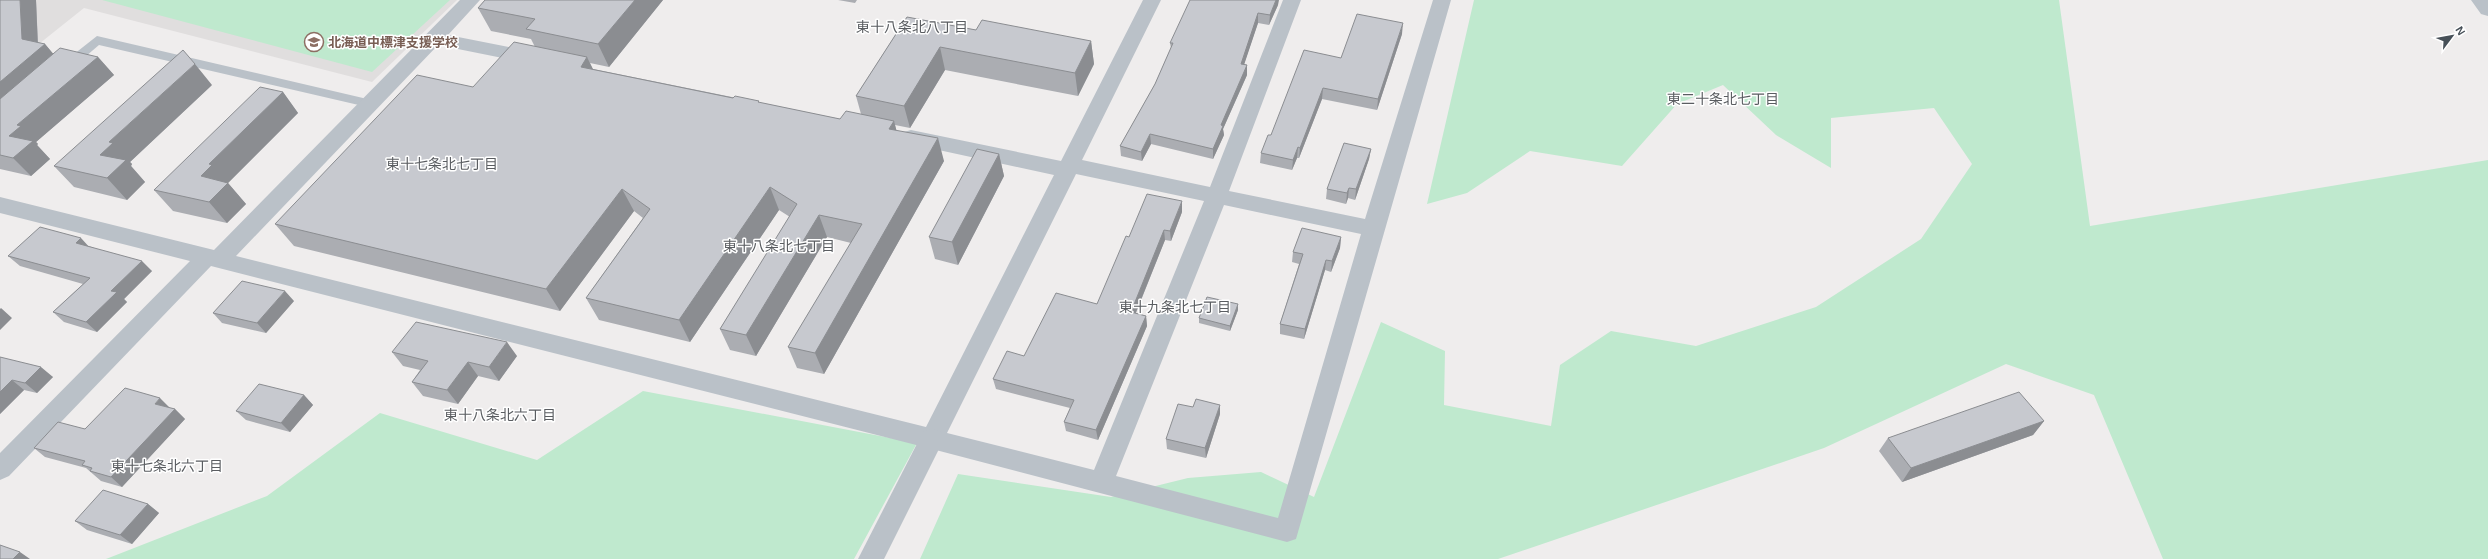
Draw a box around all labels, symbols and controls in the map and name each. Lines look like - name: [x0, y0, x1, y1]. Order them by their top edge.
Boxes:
- north arrow: [2432, 16, 2472, 56]
- district label: 東十八条北八丁目: [856, 19, 968, 35]
- text: N: [2453, 24, 2468, 37]
- school or university icon: 北海道中標津支援学校: [303, 31, 325, 53]
- place label: 北海道中標津支援学校: [328, 35, 458, 50]
- district label: 東二十条北七丁目: [1667, 91, 1779, 107]
- district label: 東十七条北七丁目: [386, 156, 498, 172]
- district label: 東十八条北七丁目: [723, 238, 835, 254]
- district label: 東十九条北七丁目: [1119, 299, 1231, 315]
- district label: 東十八条北六丁目: [444, 407, 556, 423]
- district label: 東十七条北六丁目: [111, 458, 223, 474]

